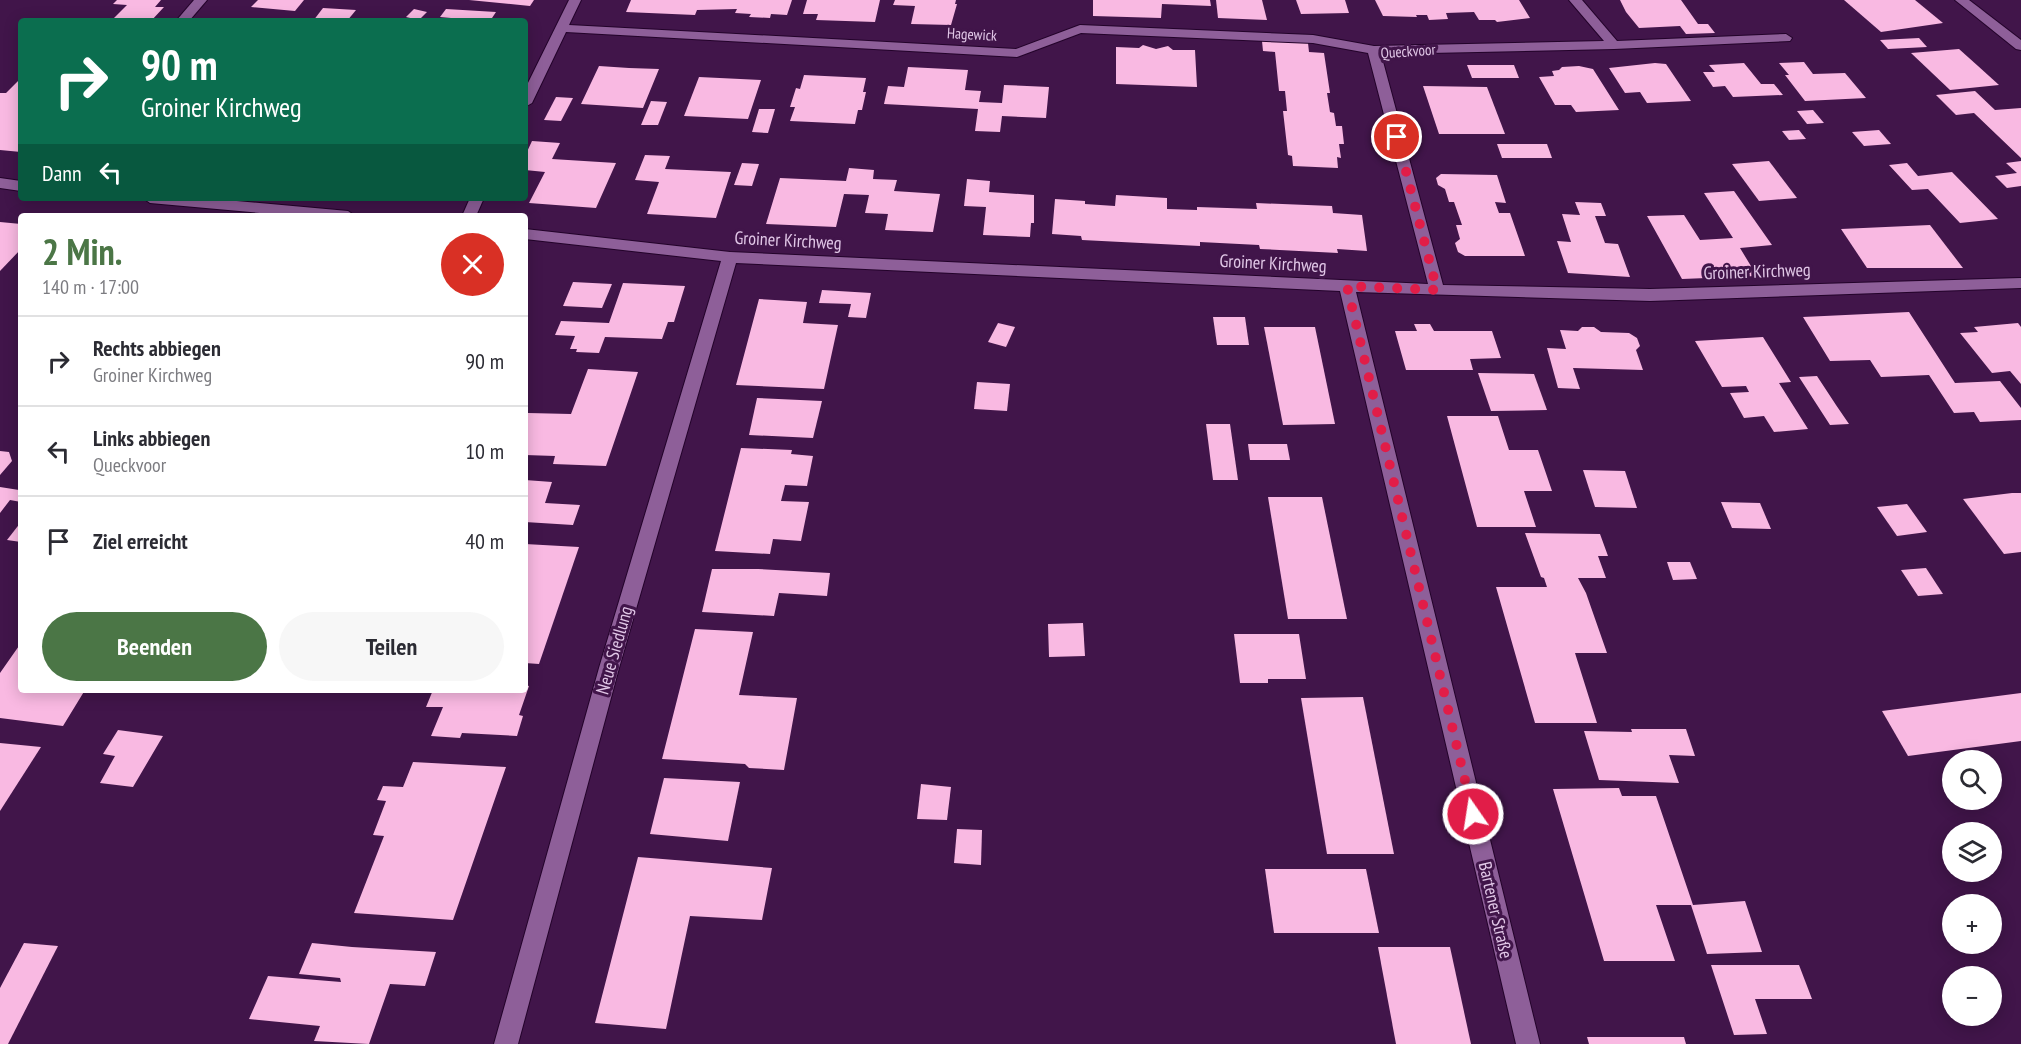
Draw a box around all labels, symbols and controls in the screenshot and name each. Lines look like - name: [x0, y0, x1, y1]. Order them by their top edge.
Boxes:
- street label: Hagewick: [947, 23, 998, 45]
- text: 90 m: [141, 37, 218, 92]
- street label: Queckvoor: [1380, 40, 1437, 62]
- icon: right: [42, 42, 120, 120]
- text: Groiner Kirchweg: [141, 90, 302, 124]
- pin: [1371, 111, 1422, 162]
- icon: arrive: [1380, 120, 1413, 153]
- icon: left: [94, 156, 127, 189]
- text: Dann: [42, 159, 82, 187]
- street label: Groiner Kirchweg: [734, 226, 842, 254]
- text: 2 Min.: [42, 228, 122, 275]
- button: close: [441, 233, 504, 296]
- street label: Groiner Kirchweg: [1219, 249, 1327, 277]
- street label: Groiner Kirchweg: [1703, 258, 1811, 284]
- text: 140 m · 17:00: [42, 274, 139, 300]
- text: Rechts abbiegen: [93, 334, 221, 362]
- icon: right: [42, 345, 75, 378]
- text: 90 m: [465, 347, 504, 375]
- text: Groiner Kirchweg: [93, 362, 212, 388]
- text: Links abbiegen: [93, 424, 210, 452]
- icon: left: [42, 435, 75, 468]
- text: 10 m: [465, 437, 504, 465]
- text: Queckvoor: [93, 452, 166, 478]
- icon: arrive: [42, 525, 75, 558]
- text: Ziel erreicht: [93, 527, 188, 555]
- text: 40 m: [465, 527, 504, 555]
- street label: Neue Siedlung: [590, 603, 638, 697]
- button: Beenden: [42, 612, 267, 681]
- button: Teilen: [279, 612, 504, 681]
- map controls: [1942, 750, 2002, 1026]
- button: search: [1942, 750, 2002, 810]
- position arrow: [1441, 782, 1505, 846]
- button: layers: [1942, 822, 2002, 882]
- street label: Bartener Straße: [1474, 859, 1518, 961]
- button: +: [1942, 894, 2002, 954]
- button: −: [1942, 966, 2002, 1026]

